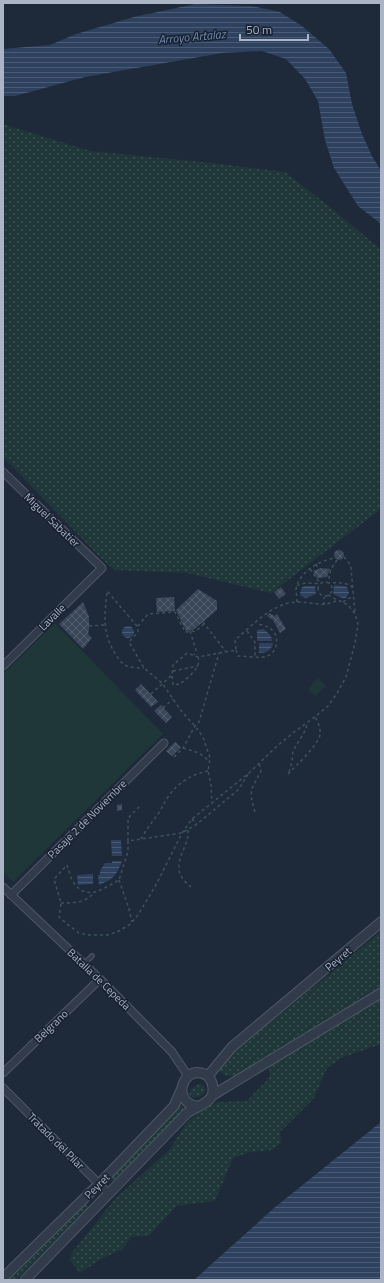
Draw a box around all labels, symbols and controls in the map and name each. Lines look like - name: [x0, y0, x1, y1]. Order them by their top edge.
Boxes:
- scale bar: [240, 16, 308, 42]
- text: 50 m: [246, 20, 272, 39]
- water label: Arroyo Artalaz: [157, 24, 227, 49]
- street label: Miguel Sabatier: [21, 489, 84, 551]
- street label: Lavalle: [35, 600, 69, 634]
- street label: Pasaje 2 de Noviembre: [44, 776, 130, 862]
- street label: Peyret: [321, 943, 355, 975]
- street label: Batalla de Cepeda: [64, 945, 135, 1014]
- street label: Belgrano: [30, 1006, 72, 1046]
- street label: Tratado del Pilar: [24, 1109, 88, 1173]
- street label: Peyret: [81, 1170, 113, 1202]

